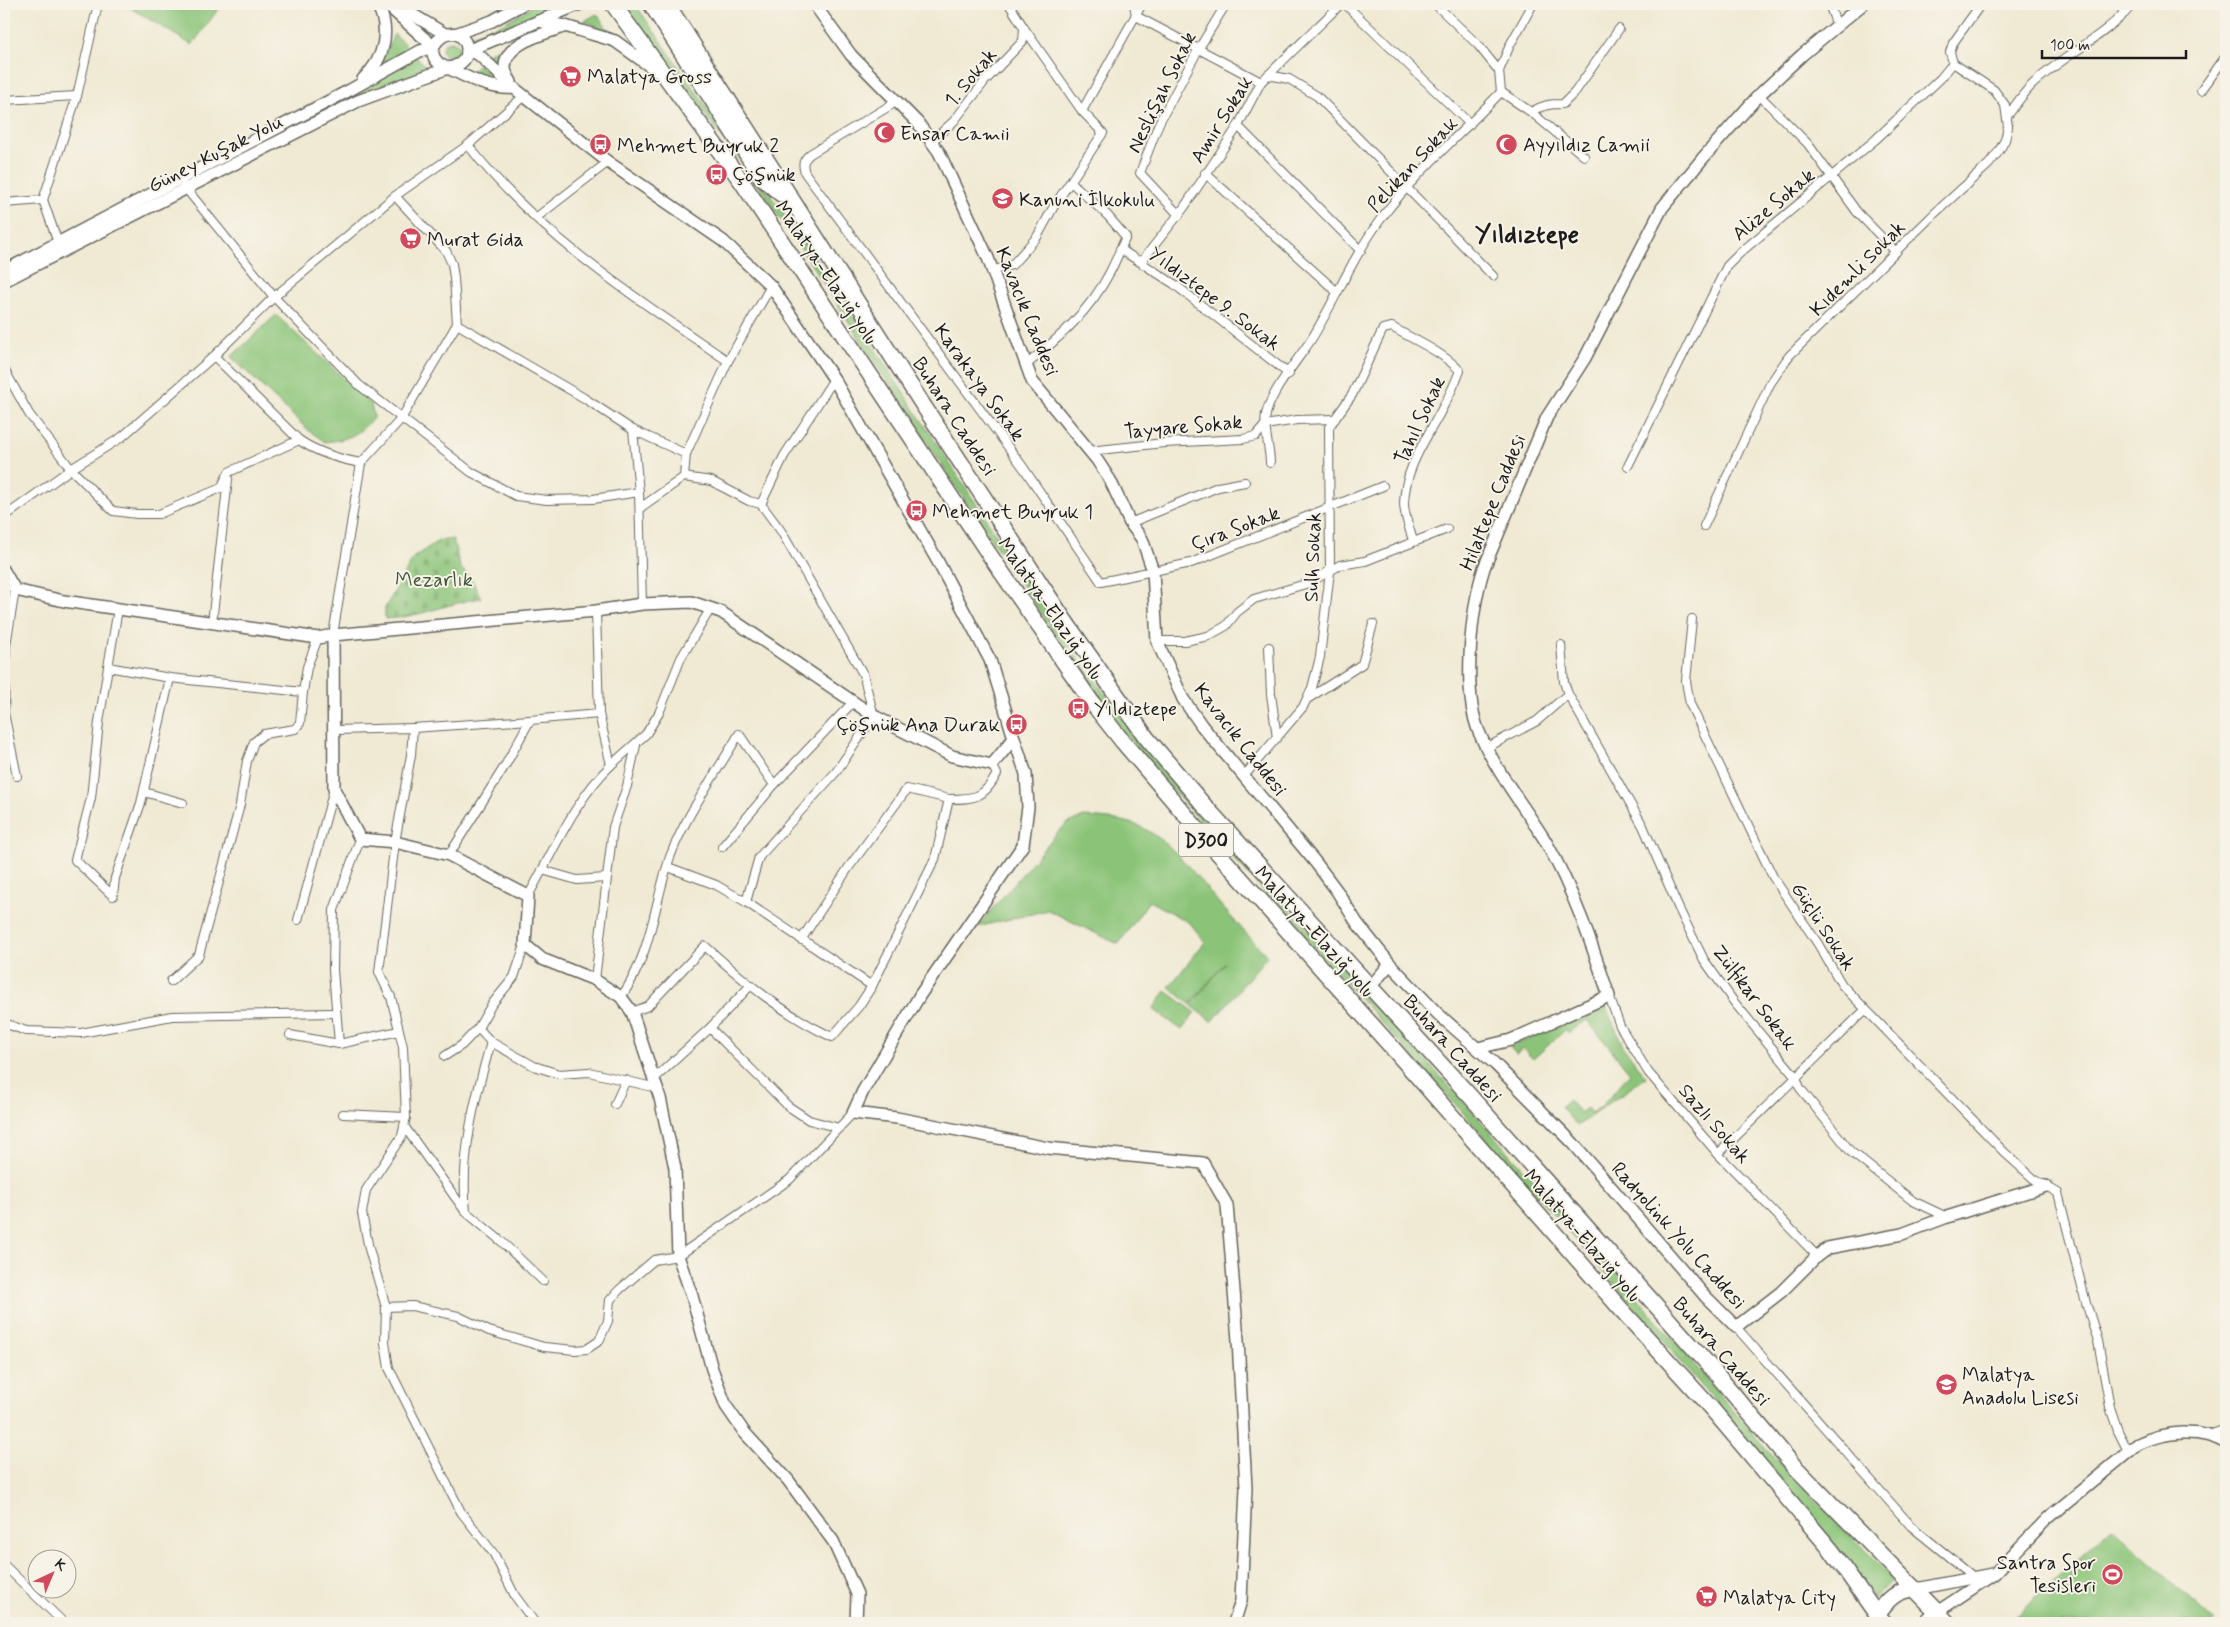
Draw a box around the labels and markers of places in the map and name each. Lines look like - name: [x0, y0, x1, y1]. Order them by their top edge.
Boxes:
- supermarket icon: Malatya Gross: [559, 64, 583, 88]
- place label: Malatya Gross: [587, 64, 712, 91]
- mosque icon: Ensar Camii: [872, 121, 896, 145]
- place label: Ensar Camii: [900, 121, 1010, 148]
- mosque icon: Ayyıldız Camii: [1495, 132, 1519, 156]
- place label: Ayyıldız Camii: [1523, 132, 1650, 159]
- bus stop icon: Mehmet Buyruk 2: [589, 133, 613, 157]
- place label: Mehmet Buyruk 2: [617, 133, 779, 160]
- bus stop icon: Çöşnük: [704, 162, 728, 186]
- place label: Çöşnük: [732, 162, 795, 189]
- school or university icon: Kanuni İlkokulu: [991, 187, 1015, 211]
- place label: Kanuni İlkokulu: [1019, 187, 1155, 214]
- supermarket icon: Murat Gida: [399, 227, 423, 251]
- place label: Murat Gida: [427, 227, 524, 254]
- bus stop icon: Mehmet Buyruk 1: [904, 499, 928, 523]
- place label: Mehmet Buyruk 1: [932, 499, 1093, 526]
- bus stop icon: Yıldıztepe: [1066, 696, 1090, 720]
- place label: Yıldıztepe: [1094, 696, 1177, 723]
- place label: Çöşnük Ana Durak: [836, 712, 1000, 739]
- bus stop icon: Çöşnük Ana Durak: [1004, 712, 1028, 736]
- place label: Malatya Anadolu Lisesi: [1962, 1362, 2079, 1412]
- school or university icon: Malatya Anadolu Lisesi: [1934, 1373, 1958, 1397]
- place label: Santra Spor Tesisleri: [1997, 1550, 2096, 1600]
- sports icon: Santra Spor Tesisleri: [2100, 1562, 2124, 1586]
- supermarket icon: Malatya City: [1695, 1585, 1719, 1609]
- place label: Malatya City: [1723, 1585, 1836, 1612]

